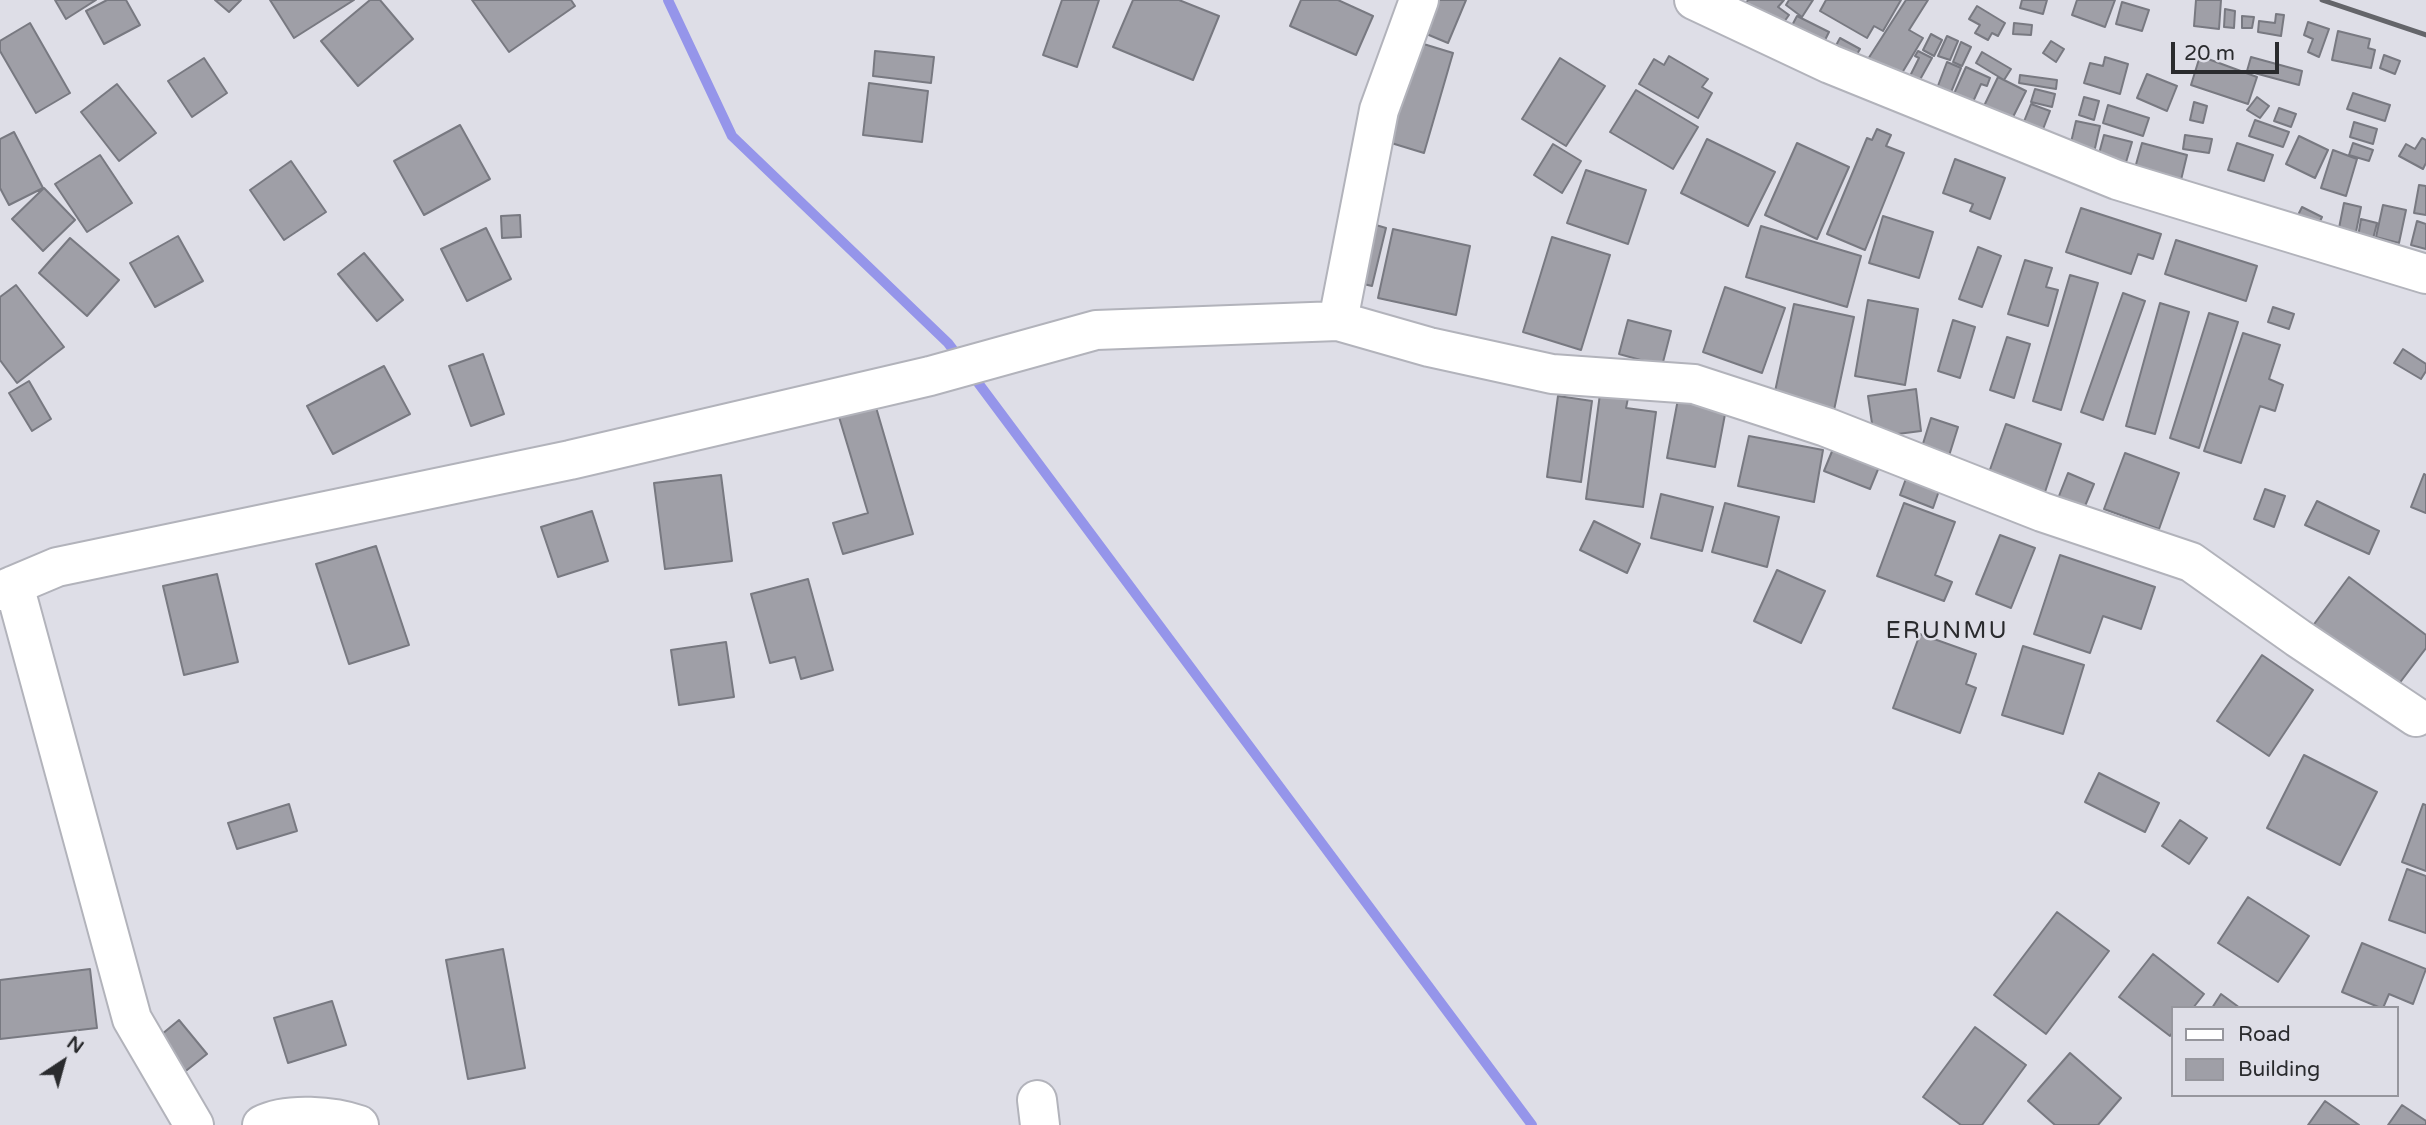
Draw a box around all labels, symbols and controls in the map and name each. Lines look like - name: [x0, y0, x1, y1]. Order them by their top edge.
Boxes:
- scale bar: [2174, 28, 2282, 72]
- text: 20 m: [2184, 41, 2235, 66]
- district label: ERUNMU: [1886, 618, 2008, 646]
- legend: [2170, 1006, 2398, 1097]
- text: Road: [2238, 1022, 2291, 1047]
- north arrow: [28, 1027, 98, 1097]
- text: N: [63, 1032, 88, 1058]
- text: Building: [2238, 1057, 2320, 1082]

